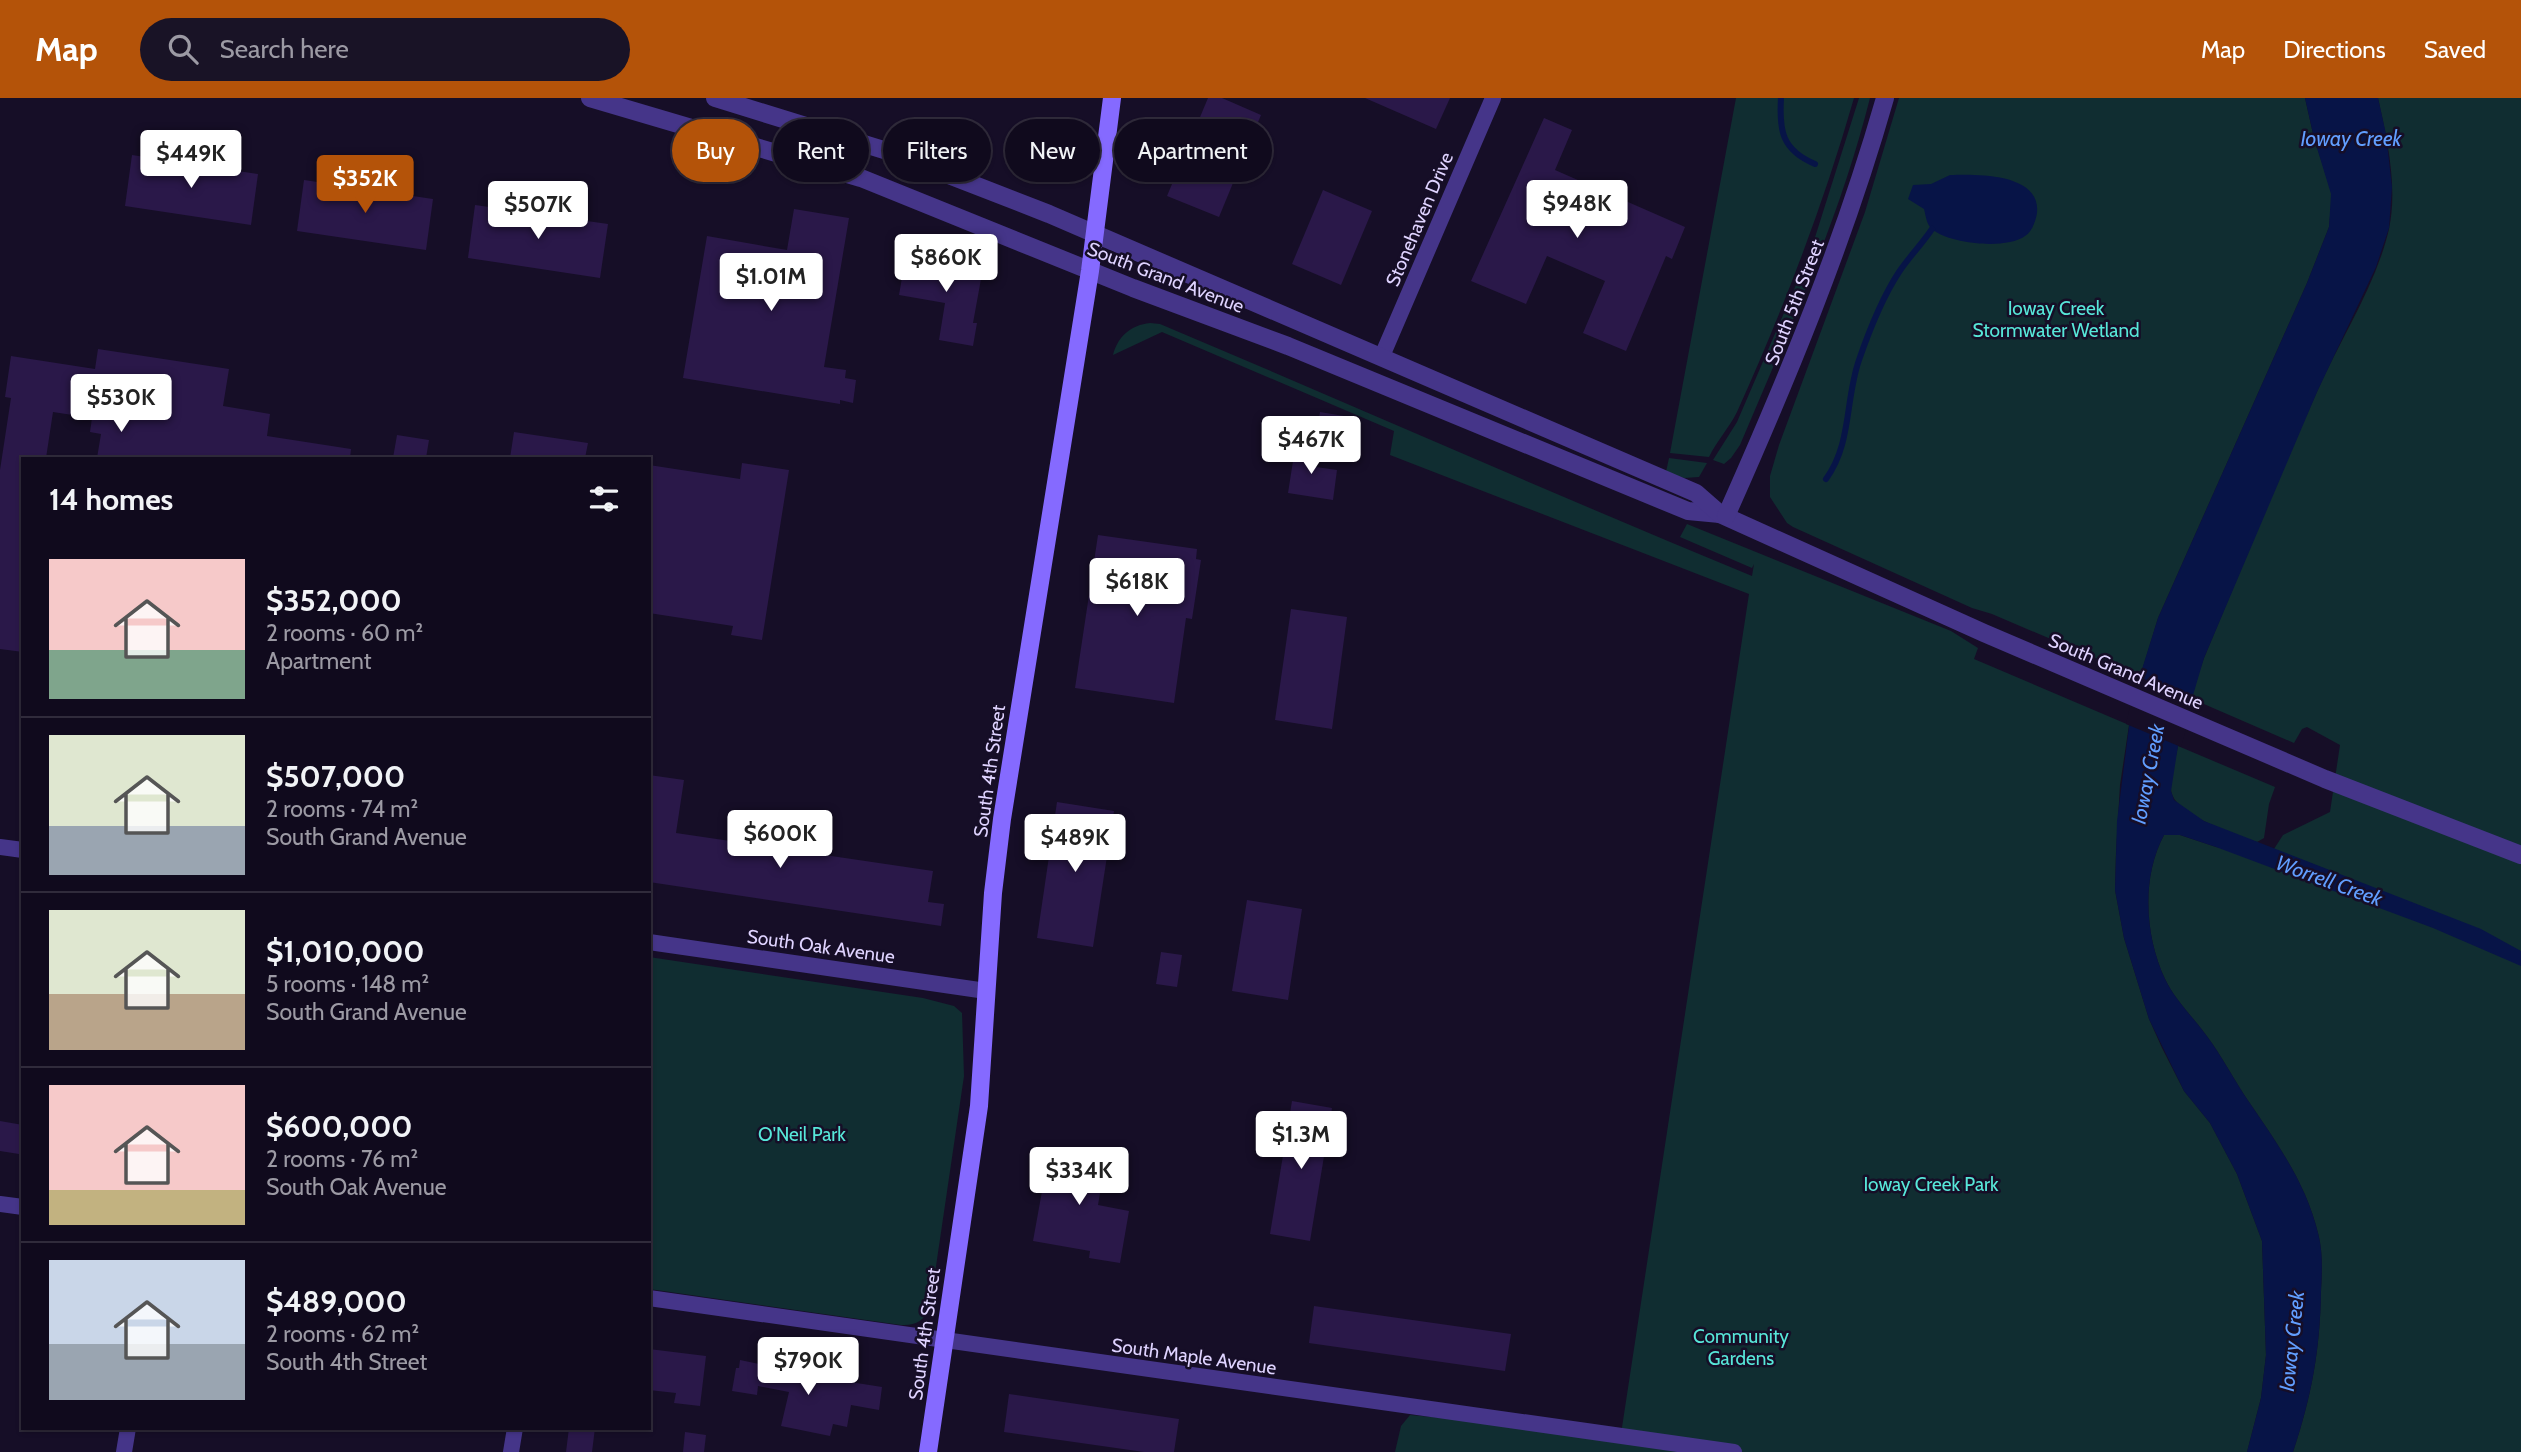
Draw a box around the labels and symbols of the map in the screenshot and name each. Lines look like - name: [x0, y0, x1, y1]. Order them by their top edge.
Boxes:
- water label: Ioway Creek: [2300, 126, 2403, 151]
- pin: $449K: [142, 130, 240, 190]
- street label: Stonehaven Drive: [1381, 148, 1458, 290]
- pin: $352K: [316, 156, 414, 215]
- pin: $948K: [1528, 180, 1626, 240]
- pin: $507K: [489, 181, 587, 241]
- pin: $860K: [897, 234, 995, 294]
- street label: South 5th Street: [1760, 236, 1829, 368]
- street label: South Grand Avenue: [1084, 237, 1248, 318]
- pin: $1.01M: [714, 254, 828, 313]
- park label: Ioway Creek Stormwater Wetland: [1972, 297, 2140, 342]
- pin: $530K: [72, 374, 170, 434]
- pin: $467K: [1262, 416, 1360, 476]
- pin: $618K: [1088, 559, 1186, 618]
- street label: South Grand Avenue: [2045, 628, 2207, 715]
- street label: South 4th Street: [969, 703, 1010, 839]
- water label: Ioway Creek: [2126, 721, 2170, 826]
- pin: $600K: [731, 810, 829, 870]
- pin: $489K: [1026, 814, 1124, 874]
- water label: Worrell Creek: [2272, 850, 2387, 912]
- street label: South Oak Avenue: [746, 925, 897, 968]
- pin: $1.3M: [1252, 1112, 1350, 1171]
- park label: O'Neil Park: [758, 1123, 846, 1146]
- pin: $334K: [1030, 1148, 1128, 1207]
- park label: Ioway Creek Park: [1863, 1173, 1999, 1196]
- street label: South 4th Street: [904, 1266, 945, 1402]
- water label: Ioway Creek: [2274, 1288, 2309, 1393]
- park label: Community Gardens: [1693, 1325, 1789, 1370]
- street label: South Maple Avenue: [1110, 1334, 1278, 1379]
- pin: $790K: [759, 1338, 857, 1397]

